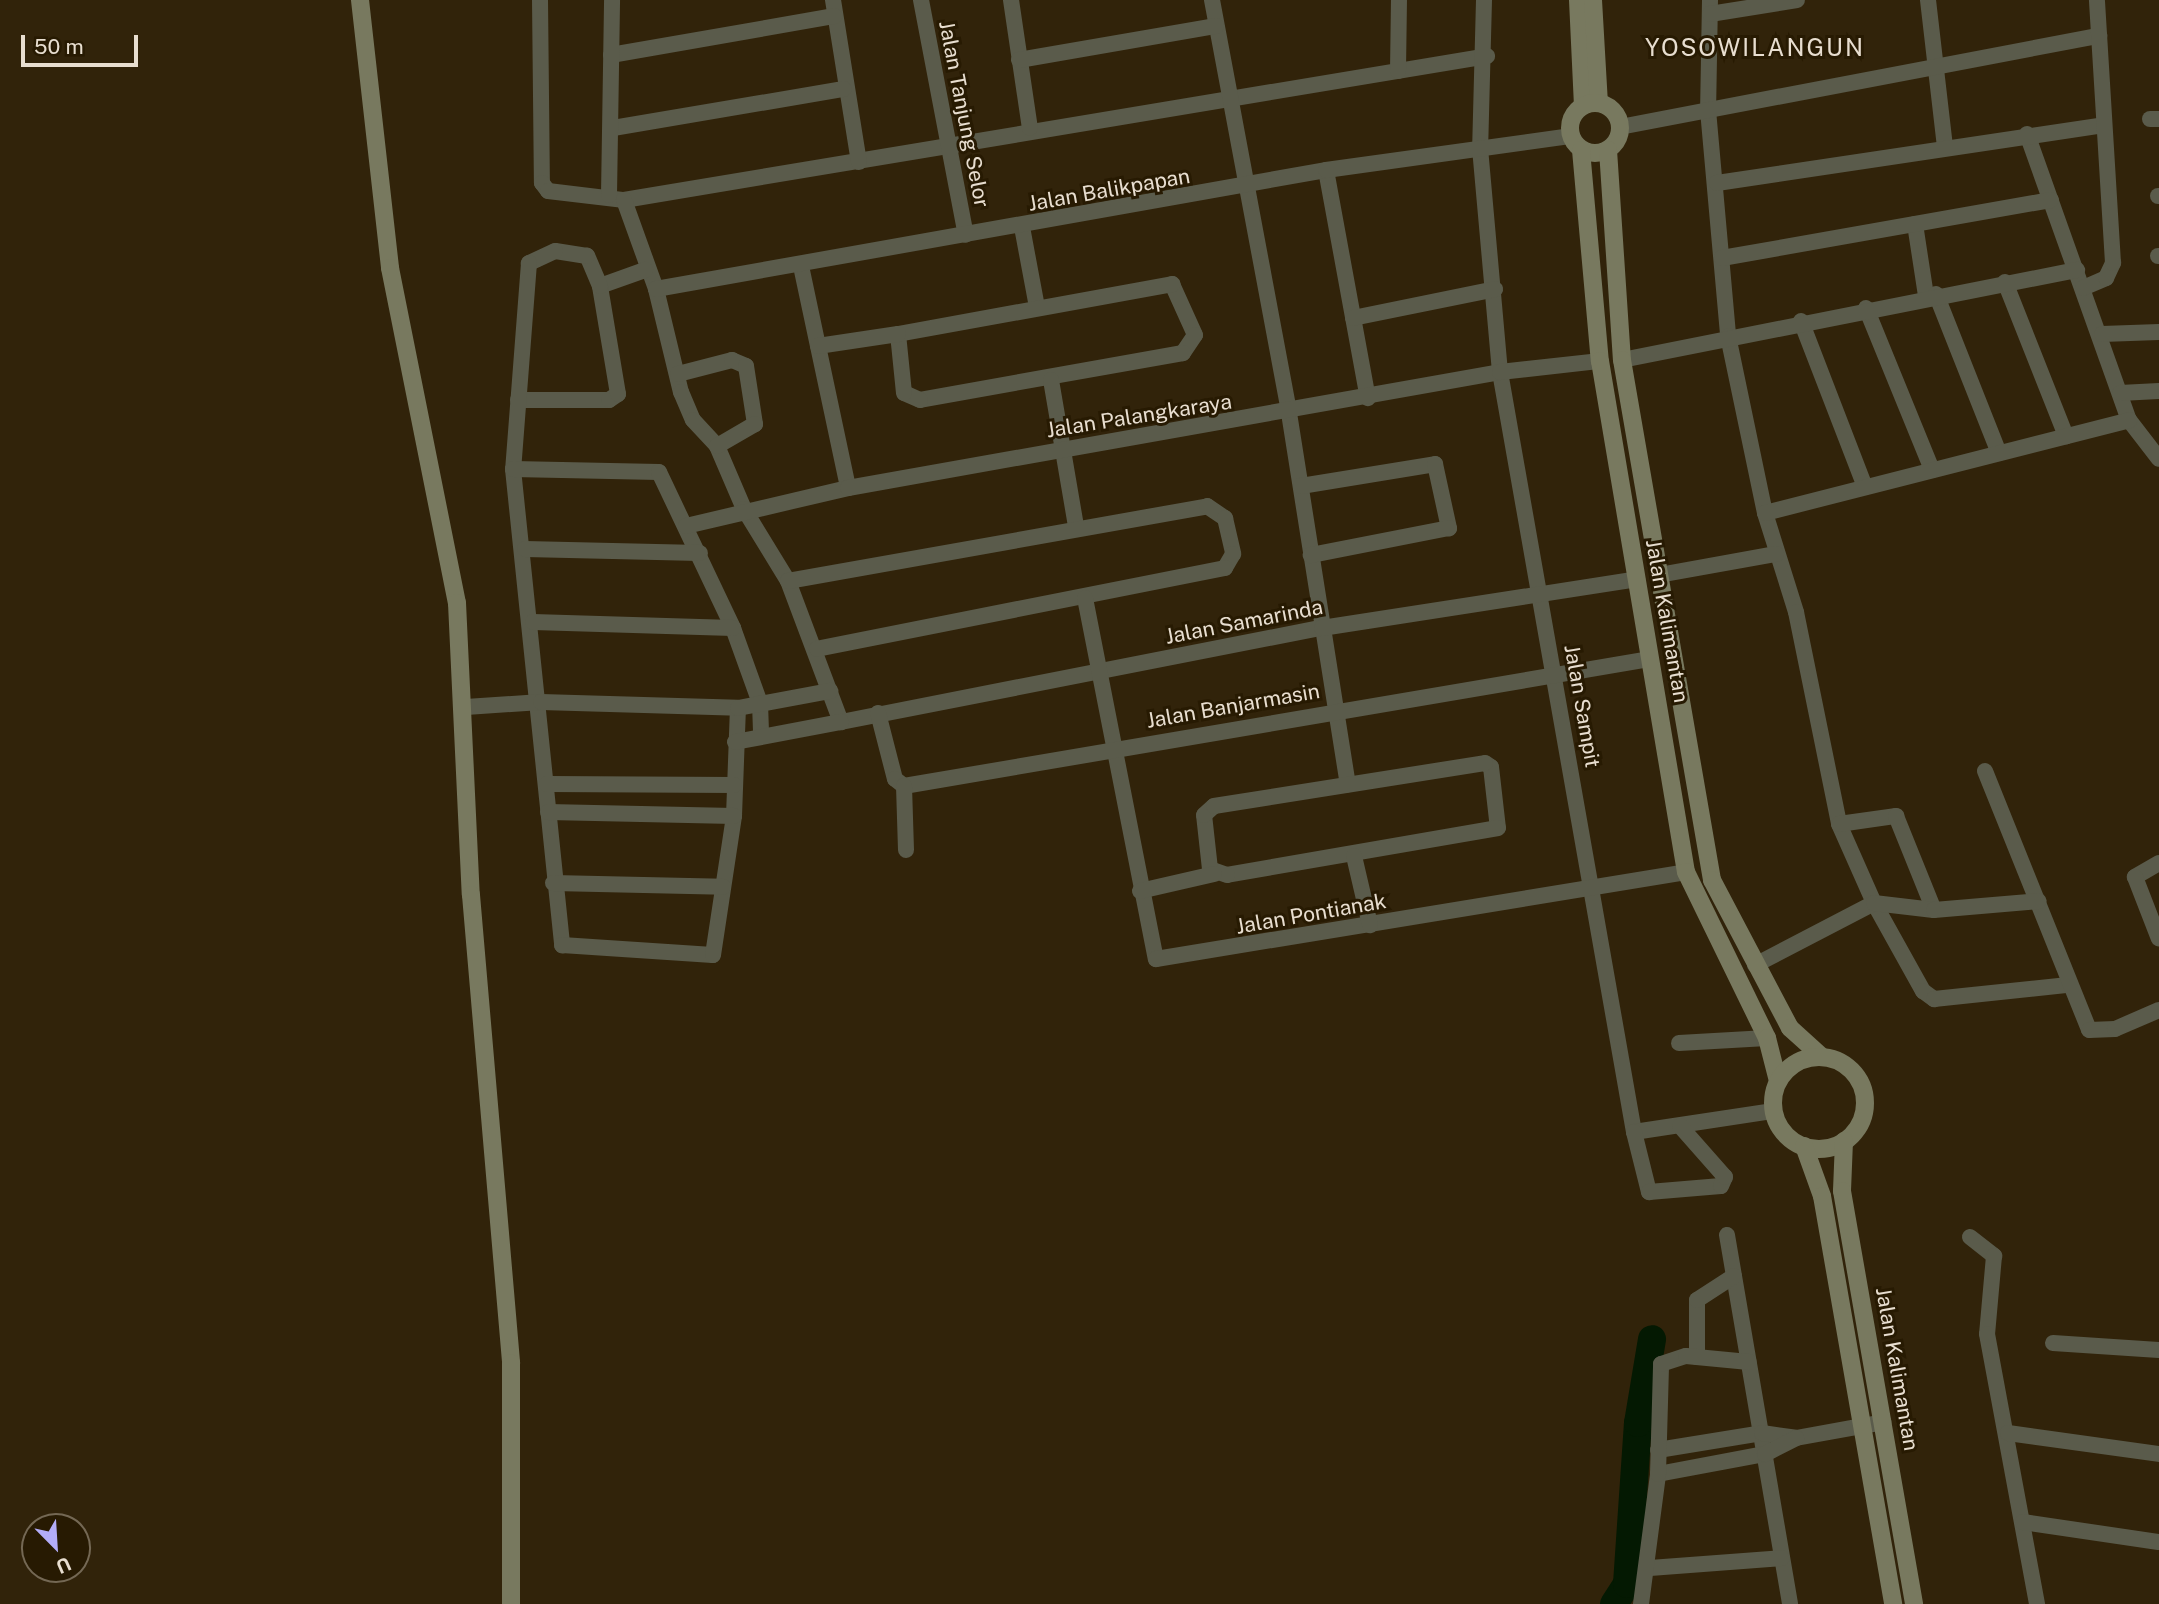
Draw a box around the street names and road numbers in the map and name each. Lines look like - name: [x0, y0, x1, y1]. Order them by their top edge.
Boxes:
- street label: Jalan Tanjung Selor: [934, 18, 994, 210]
- street label: Jalan Balikpapan: [1026, 163, 1192, 217]
- street label: Jalan Palangkaraya: [1044, 389, 1234, 443]
- street label: Jalan Kalimantan: [1640, 537, 1694, 705]
- street label: Jalan Samarinda: [1163, 594, 1325, 650]
- street label: Jalan Sampit: [1559, 643, 1605, 769]
- street label: Jalan Banjarmasin: [1144, 678, 1322, 734]
- street label: Jalan Pontianak: [1234, 888, 1388, 940]
- street label: Jalan Kalimantan: [1870, 1285, 1924, 1453]

